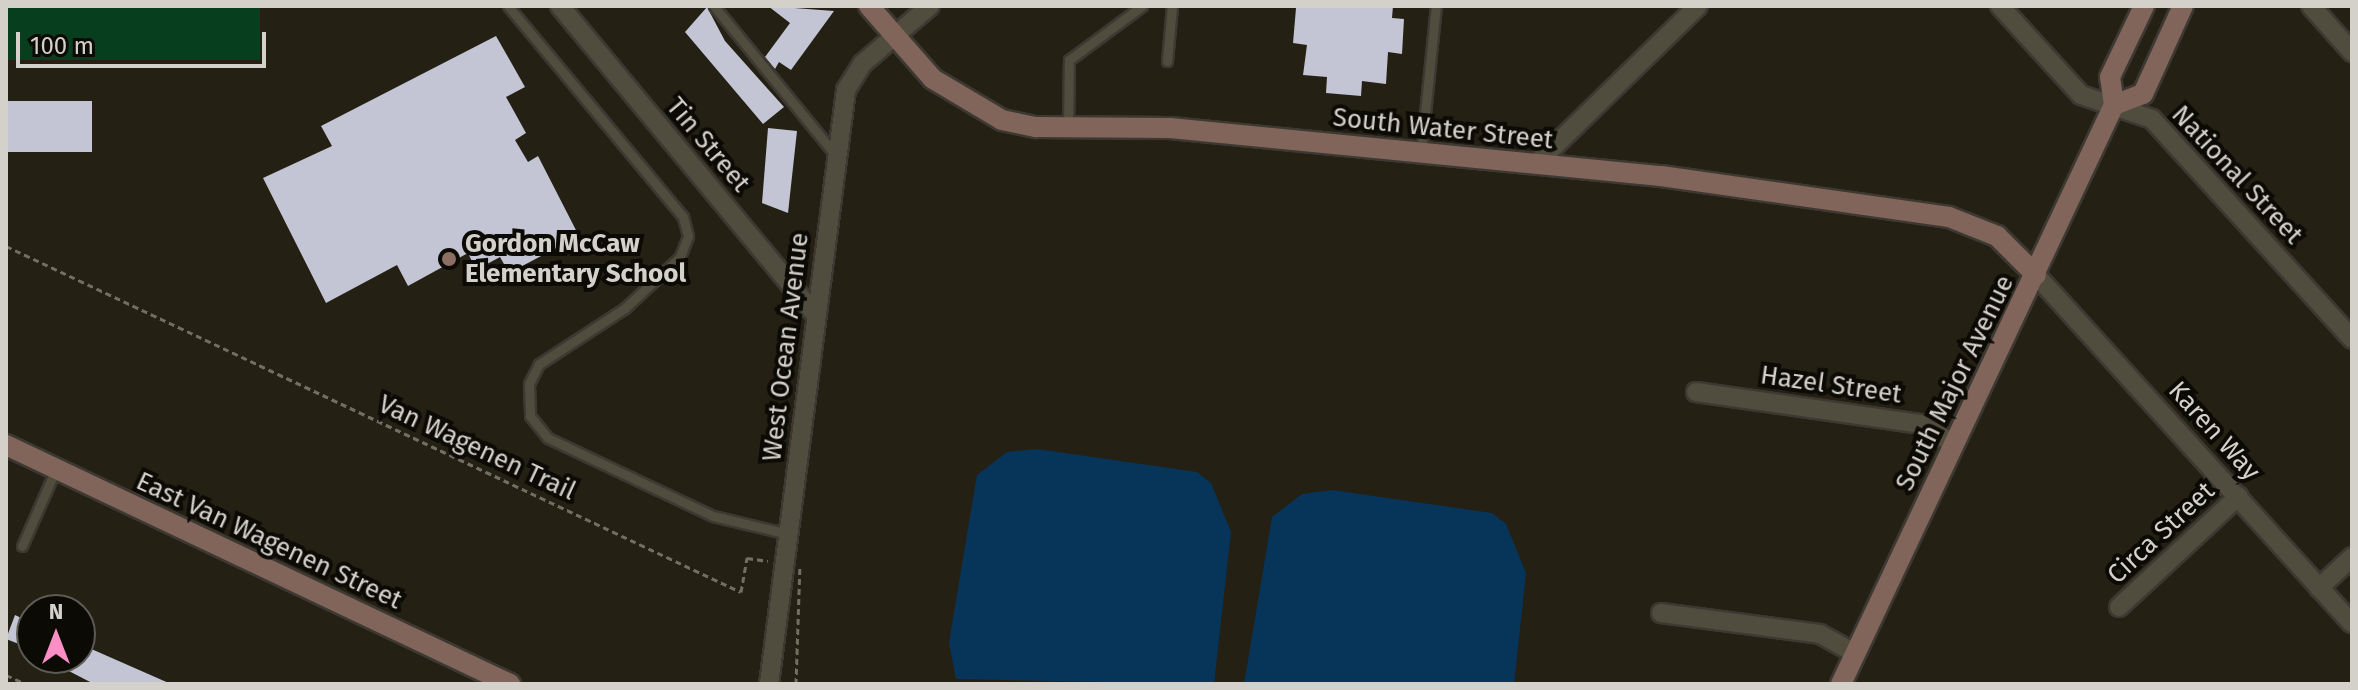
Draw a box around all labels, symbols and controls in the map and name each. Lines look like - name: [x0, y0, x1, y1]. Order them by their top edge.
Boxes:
- scale bar: [20, 16, 270, 66]
- text: 100 m: [30, 32, 94, 60]
- street label: Tin Street: [660, 92, 756, 198]
- street label: National Street: [2165, 99, 2309, 251]
- street label: South Water Street: [1331, 102, 1555, 156]
- place label: Gordon McCaw Elementary School: [465, 228, 686, 290]
- street label: West Ocean Avenue: [756, 231, 816, 463]
- marker: Gordon McCaw Elementary School: [440, 250, 458, 268]
- street label: South Major Avenue: [1889, 270, 2021, 496]
- street label: Hazel Street: [1758, 360, 1904, 410]
- street label: Karen Way: [2162, 375, 2266, 487]
- street label: Van Wagenen Trail: [373, 389, 581, 507]
- street label: East Van Wagenen Street: [131, 466, 407, 616]
- street label: Circa Street: [2101, 476, 2221, 590]
- north arrow: [16, 594, 96, 674]
- text: N: [49, 598, 63, 625]

